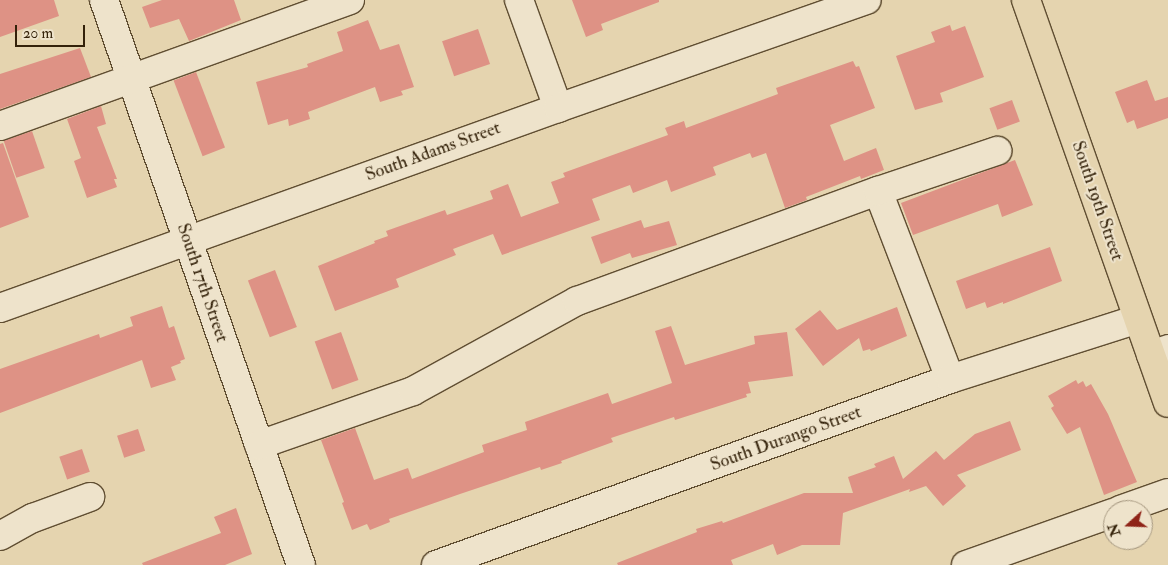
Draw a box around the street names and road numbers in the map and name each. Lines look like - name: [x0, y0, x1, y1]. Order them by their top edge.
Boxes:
- street label: South Adams Street: [363, 118, 503, 186]
- street label: South 19th Street: [1066, 138, 1128, 264]
- street label: South 17th Street: [172, 221, 232, 345]
- street label: South Durango Street: [708, 402, 864, 476]

